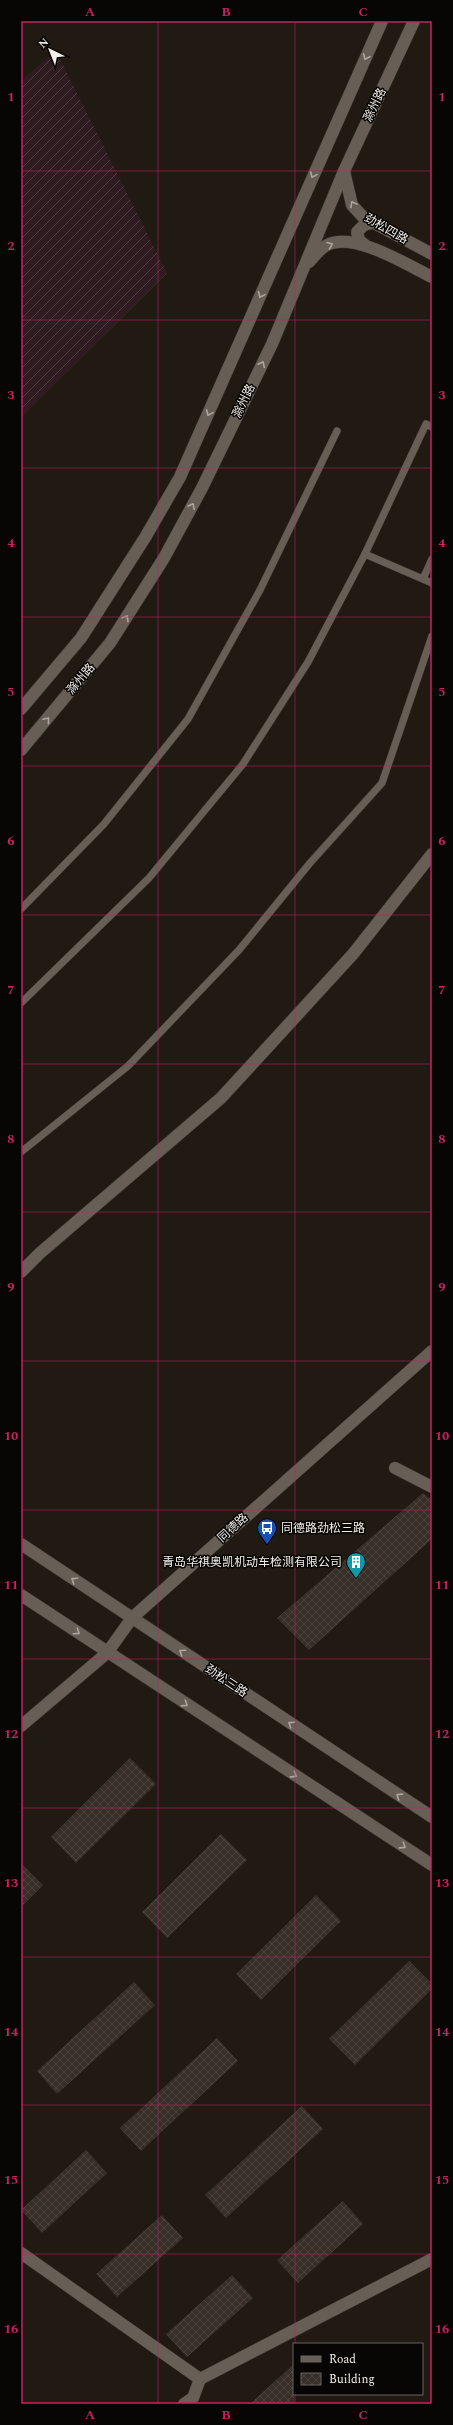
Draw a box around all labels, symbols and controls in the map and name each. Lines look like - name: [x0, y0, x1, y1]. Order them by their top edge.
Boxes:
- text: A: [85, 2, 95, 22]
- text: B: [221, 2, 231, 22]
- text: C: [358, 2, 368, 22]
- north arrow: [30, 30, 70, 70]
- text: N: [34, 34, 53, 52]
- one-way arrow: [363, 52, 371, 60]
- street label: 滁州路: [359, 85, 391, 125]
- text: 1: [7, 87, 15, 107]
- text: 1: [438, 87, 446, 107]
- one-way arrow: [310, 172, 318, 179]
- one-way arrow: [350, 201, 358, 208]
- street label: 劲松四路: [360, 209, 412, 249]
- text: 2: [7, 236, 15, 256]
- text: 2: [438, 236, 446, 256]
- one-way arrow: [327, 241, 334, 249]
- one-way arrow: [258, 291, 266, 298]
- one-way arrow: [257, 361, 265, 368]
- street label: 滁州路: [228, 381, 260, 421]
- text: 3: [7, 385, 15, 405]
- text: 3: [438, 385, 446, 405]
- one-way arrow: [205, 410, 213, 417]
- one-way arrow: [188, 503, 195, 510]
- text: 4: [7, 533, 15, 553]
- text: 4: [438, 533, 446, 553]
- one-way arrow: [122, 615, 129, 622]
- street label: 滁州路: [62, 659, 100, 699]
- text: 5: [7, 682, 15, 702]
- text: 5: [438, 682, 446, 702]
- one-way arrow: [42, 718, 49, 725]
- text: 6: [7, 831, 15, 851]
- text: 6: [438, 831, 446, 851]
- text: 7: [7, 980, 15, 1000]
- text: 7: [438, 980, 446, 1000]
- text: 8: [7, 1129, 15, 1149]
- text: 8: [438, 1129, 446, 1149]
- text: 9: [7, 1277, 15, 1297]
- text: 9: [438, 1277, 446, 1297]
- text: 10: [4, 1426, 18, 1446]
- text: 10: [435, 1426, 449, 1446]
- street label: 同德路: [213, 1509, 253, 1547]
- bus stop icon: 同德路劲松三路: [256, 1517, 278, 1545]
- place label: 同德路劲松三路: [281, 1519, 365, 1538]
- building icon: 青岛华祺奥凯机动车检测有限公司: [345, 1551, 367, 1579]
- place label: 青岛华祺奥凯机动车检测有限公司: [162, 1553, 342, 1572]
- text: 11: [4, 1575, 18, 1595]
- text: 11: [435, 1575, 449, 1595]
- one-way arrow: [72, 1578, 79, 1585]
- one-way arrow: [73, 1627, 80, 1635]
- one-way arrow: [180, 1650, 187, 1657]
- street label: 劲松三路: [201, 1660, 251, 1702]
- one-way arrow: [181, 1699, 188, 1707]
- one-way arrow: [288, 1722, 295, 1729]
- text: 12: [4, 1724, 18, 1744]
- text: 12: [435, 1724, 449, 1744]
- one-way arrow: [290, 1770, 297, 1778]
- one-way arrow: [396, 1793, 403, 1800]
- one-way arrow: [399, 1841, 406, 1848]
- text: 13: [4, 1873, 18, 1893]
- text: 13: [435, 1873, 449, 1893]
- text: 14: [4, 2022, 19, 2042]
- text: 14: [435, 2022, 450, 2042]
- text: 15: [4, 2170, 18, 2190]
- text: 15: [435, 2170, 449, 2190]
- text: 16: [4, 2319, 18, 2339]
- text: 16: [435, 2319, 449, 2339]
- legend: [293, 2343, 423, 2395]
- text: Road: [329, 2350, 356, 2369]
- text: Building: [329, 2370, 375, 2389]
- text: A: [85, 2405, 95, 2425]
- text: B: [221, 2405, 231, 2425]
- text: C: [358, 2405, 368, 2425]

